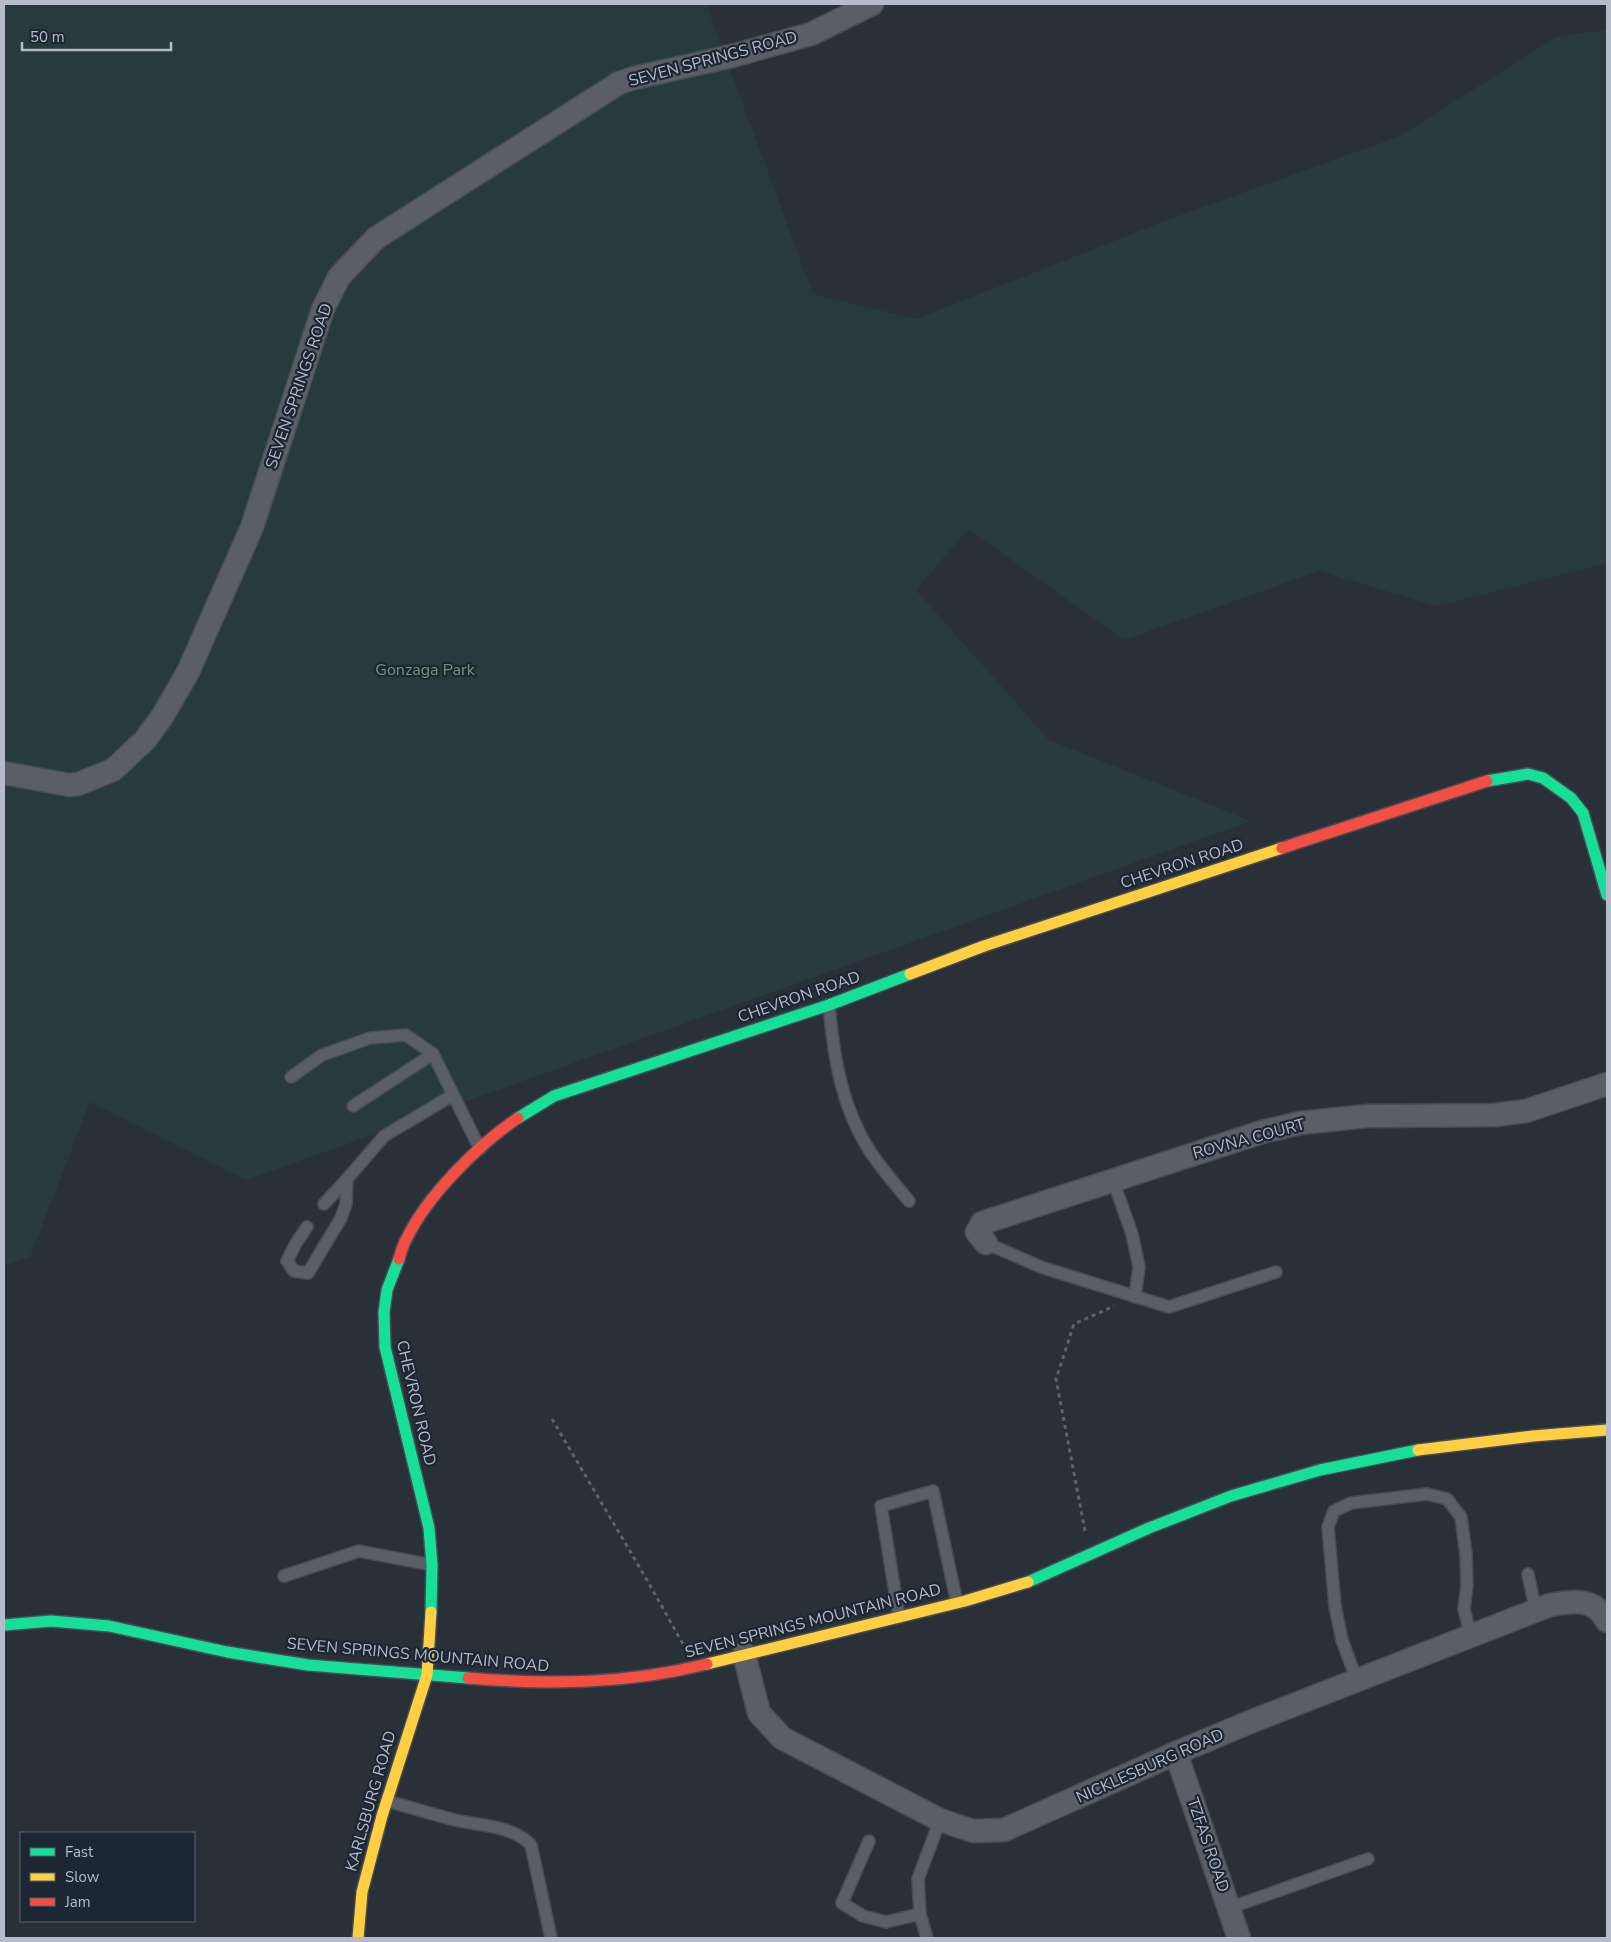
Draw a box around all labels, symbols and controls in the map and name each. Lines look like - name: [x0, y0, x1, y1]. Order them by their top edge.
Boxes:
- scale bar: [22, 20, 171, 52]
- street label: SEVEN SPRINGS ROAD: [626, 26, 800, 92]
- text: 50 m: [30, 27, 65, 47]
- street label: SEVEN SPRINGS ROAD: [260, 300, 338, 472]
- park label: Gonzaga Park: [375, 659, 476, 681]
- street label: CHEVRON ROAD: [1118, 834, 1246, 894]
- street label: CHEVRON ROAD: [735, 966, 863, 1028]
- street label: ROVNA COURT: [1190, 1113, 1308, 1165]
- street label: CHEVRON ROAD: [391, 1338, 441, 1468]
- street label: SEVEN SPRINGS MOUNTAIN ROAD: [683, 1578, 943, 1664]
- street label: SEVEN SPRINGS MOUNTAIN ROAD: [286, 1633, 550, 1677]
- street label: NICKLESBURG ROAD: [1073, 1724, 1227, 1808]
- street label: KARLSBURG ROAD: [340, 1728, 402, 1874]
- street label: TZFAS ROAD: [1182, 1795, 1234, 1895]
- legend: [20, 1832, 195, 1922]
- text: Fast: [65, 1842, 94, 1862]
- text: Slow: [65, 1867, 100, 1887]
- text: Jam: [64, 1892, 91, 1912]

